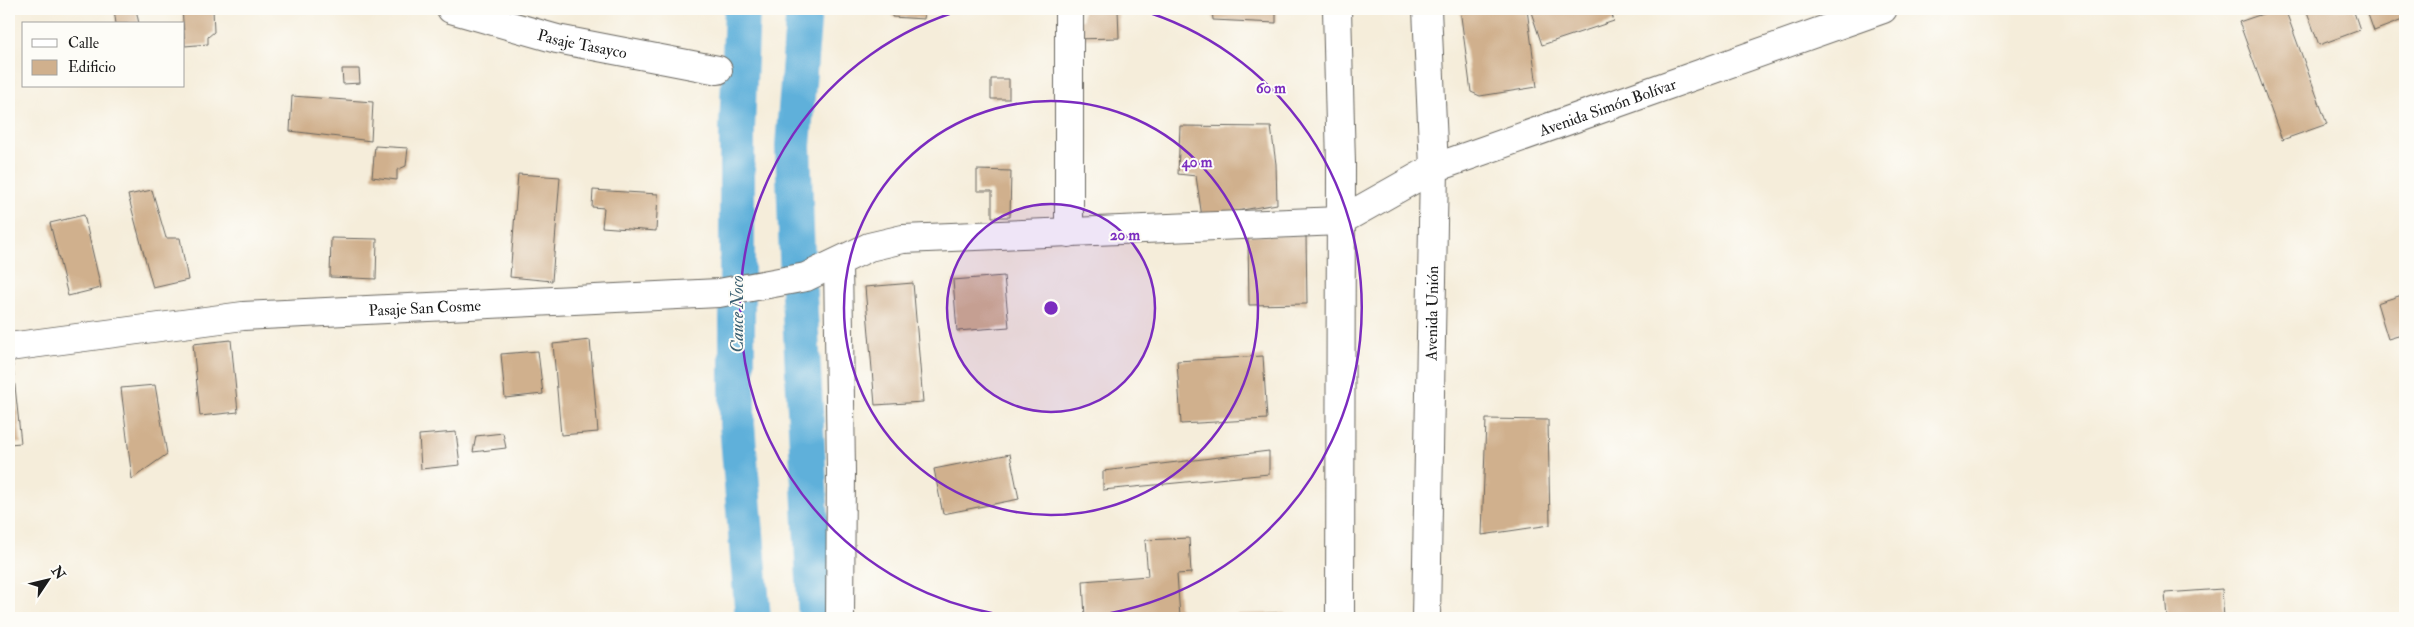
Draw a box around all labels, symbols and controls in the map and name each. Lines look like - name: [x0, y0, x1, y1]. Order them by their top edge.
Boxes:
- legend: [22, 22, 185, 88]
- street label: Pasaje Tasayco: [535, 25, 629, 63]
- text: Calle: [68, 34, 99, 53]
- text: Edificio: [68, 58, 116, 77]
- street label: Avenida Simón Bolívar: [1536, 74, 1679, 141]
- text: 60 m: [1256, 79, 1286, 98]
- text: 40 m: [1181, 153, 1213, 172]
- text: 20 m: [1110, 226, 1140, 245]
- street label: Avenida Unión: [1422, 265, 1443, 362]
- water label: Cauce Noco: [726, 275, 749, 353]
- street label: Pasaje San Cosme: [368, 295, 482, 321]
- centre of rings: [1042, 299, 1060, 317]
- north arrow: [22, 554, 72, 604]
- text: N: [47, 562, 69, 583]

